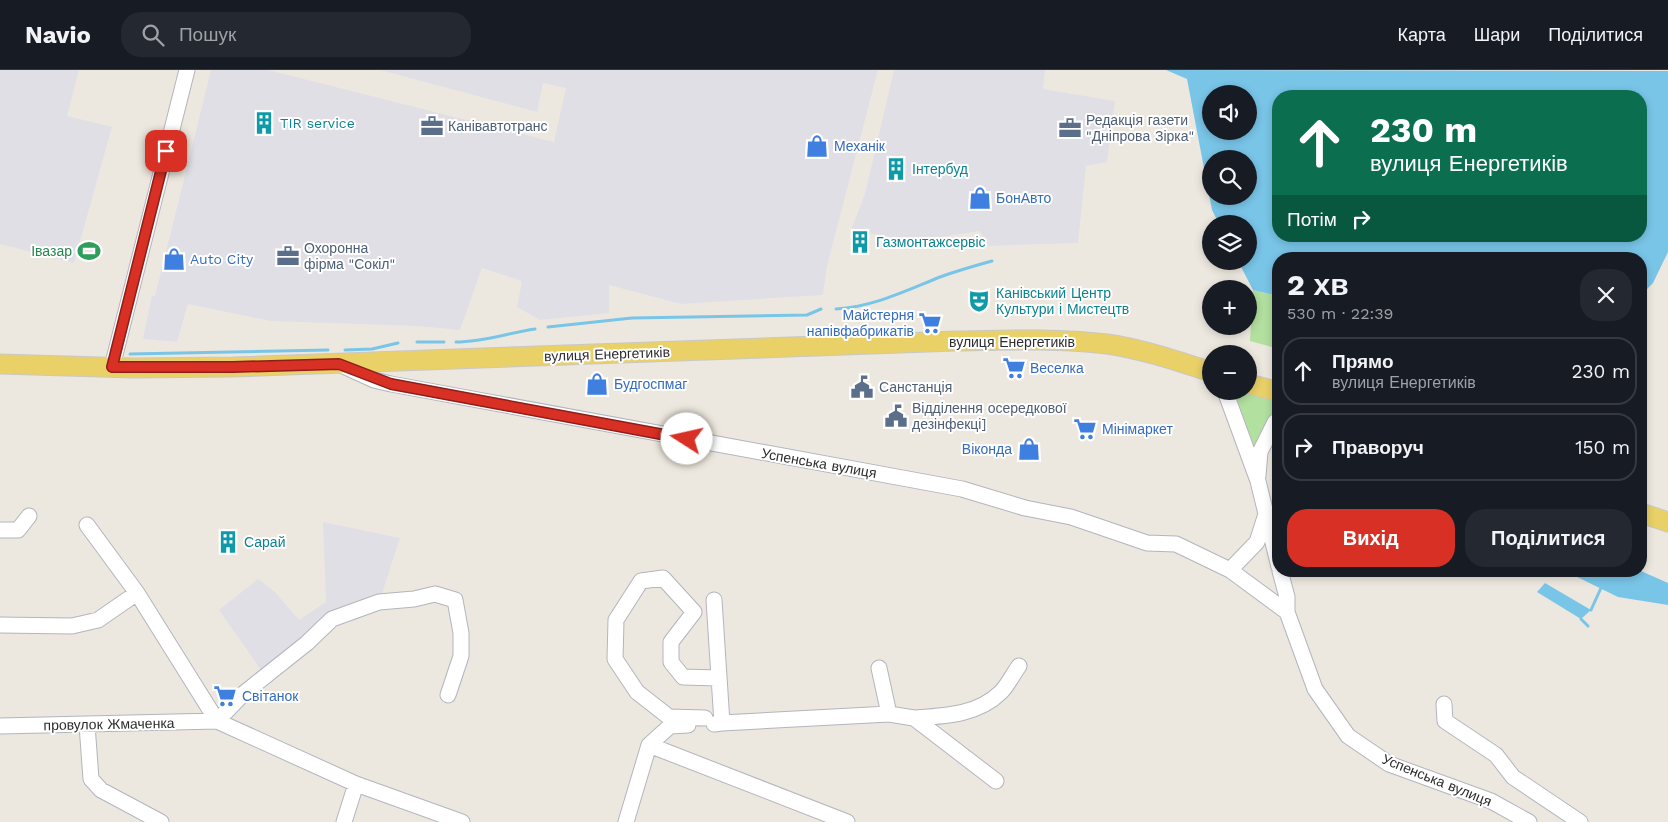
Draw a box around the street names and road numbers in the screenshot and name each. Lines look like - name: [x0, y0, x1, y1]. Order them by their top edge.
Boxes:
- street label: вулиця Енергетиків: [949, 334, 1075, 350]
- street label: вулиця Енергетиків: [544, 344, 670, 364]
- street label: Успенська вулиця: [760, 445, 878, 481]
- street label: провулок Жмаченка: [43, 715, 175, 733]
- street label: Успенська вулиця: [1380, 751, 1494, 809]

